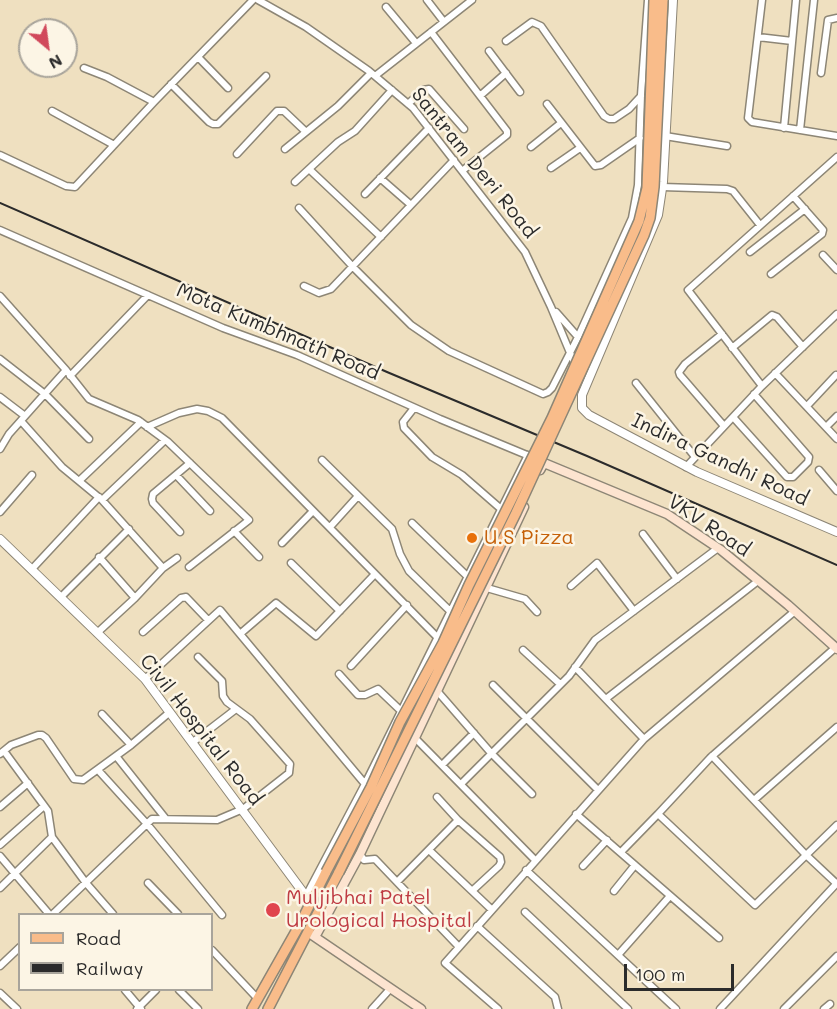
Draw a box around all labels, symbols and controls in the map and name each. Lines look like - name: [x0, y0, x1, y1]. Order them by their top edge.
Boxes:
- north arrow: [18, 18, 78, 78]
- text: N: [46, 50, 66, 75]
- street label: Santram Deri Road: [406, 83, 542, 243]
- street label: Mota Kumbhnath Road: [173, 278, 383, 386]
- street label: Indira Gandhi Road: [628, 409, 812, 511]
- street label: VKV Road: [663, 490, 755, 562]
- place label: U.S Pizza: [484, 526, 574, 550]
- marker: U.S Pizza: [465, 531, 479, 545]
- street label: Civil Hospital Road: [134, 650, 268, 810]
- place label: Muljibhai Patel Urological Hospital: [286, 886, 472, 933]
- marker: Muljibhai Patel Urological Hospital: [264, 901, 282, 919]
- legend: [18, 913, 213, 991]
- text: Road: [76, 926, 121, 950]
- scale bar: [627, 952, 736, 990]
- text: Railway: [76, 956, 143, 980]
- text: 100 m: [635, 962, 685, 986]

